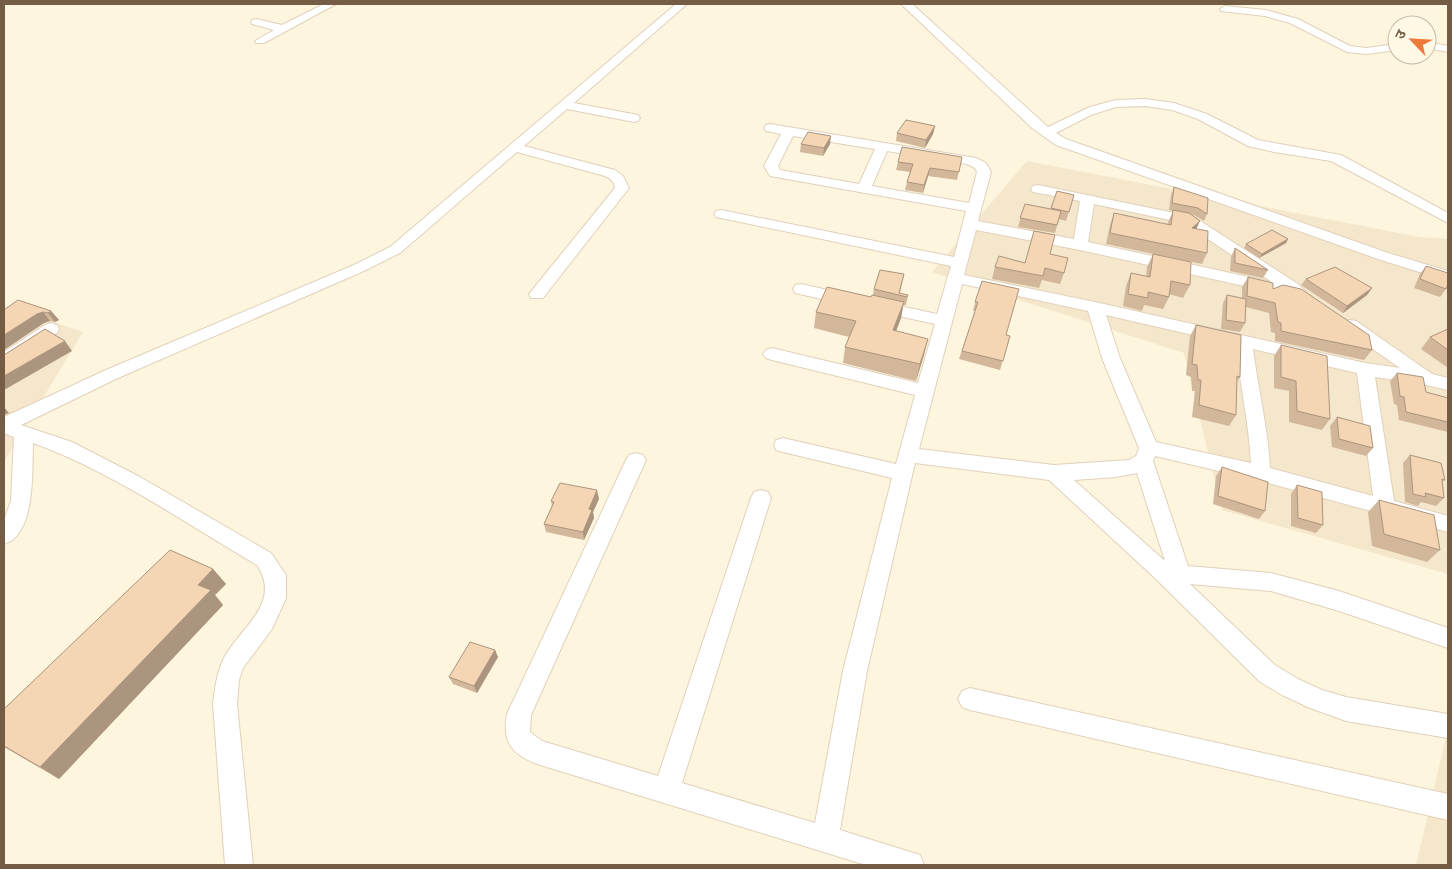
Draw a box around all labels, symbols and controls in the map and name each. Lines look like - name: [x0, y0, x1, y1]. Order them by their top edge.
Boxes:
- north arrow: [1387, 15, 1437, 65]
- text: उ: [1391, 27, 1410, 42]

